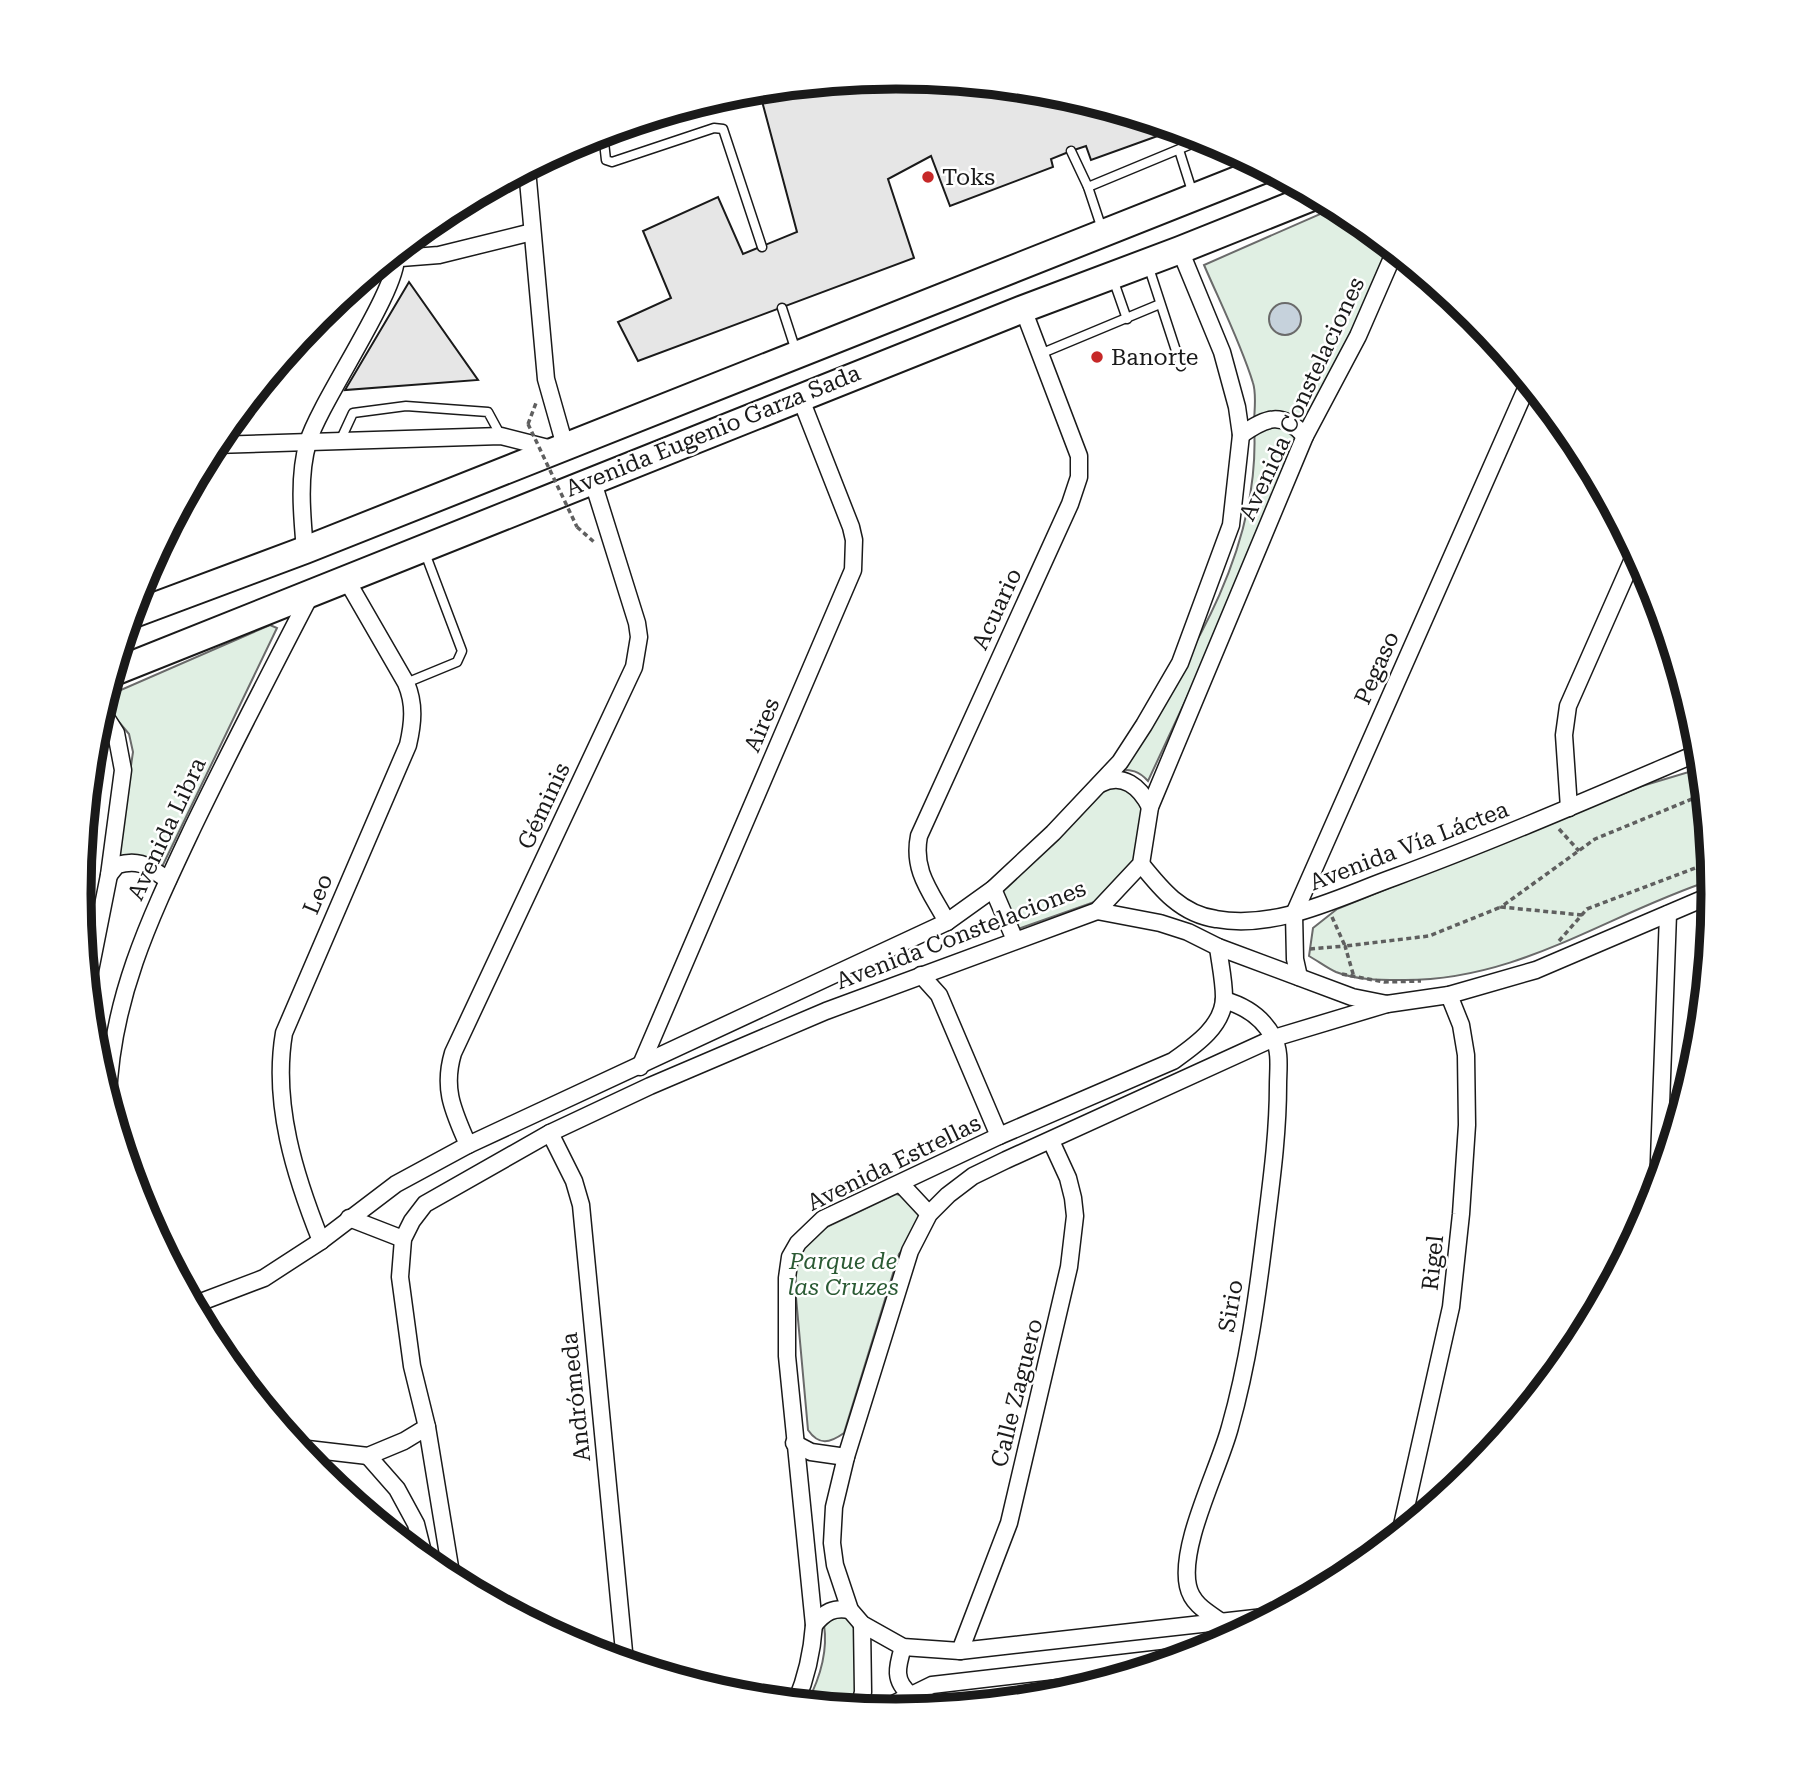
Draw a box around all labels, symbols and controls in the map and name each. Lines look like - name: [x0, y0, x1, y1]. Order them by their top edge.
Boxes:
- place label: Toks: [942, 164, 995, 191]
- marker: Toks: [920, 169, 936, 185]
- street label: Avenida Constelaciones: [1234, 273, 1370, 525]
- place label: Banorte: [1111, 344, 1198, 371]
- marker: Banorte: [1089, 349, 1105, 365]
- street label: Avenida Eugenio Garza Sada: [562, 359, 865, 503]
- street label: Acuario: [966, 564, 1028, 654]
- street label: Pegaso: [1349, 627, 1405, 709]
- street label: Aires: [739, 694, 785, 756]
- street label: Avenida Libra: [122, 753, 212, 905]
- street label: Géminis: [512, 758, 576, 854]
- street label: Avenida Vía Láctea: [1306, 795, 1513, 896]
- street label: Leo: [298, 870, 338, 918]
- street label: Avenida Constelaciones: [832, 875, 1090, 995]
- street label: Avenida Estrellas: [803, 1109, 985, 1217]
- street label: Rigel: [1417, 1234, 1449, 1292]
- park label: Parque de las Cruzes: [787, 1248, 899, 1301]
- street label: Sirio: [1213, 1278, 1249, 1334]
- street label: Calle Zaguero: [986, 1316, 1048, 1470]
- street label: Andrómeda: [556, 1330, 596, 1463]

